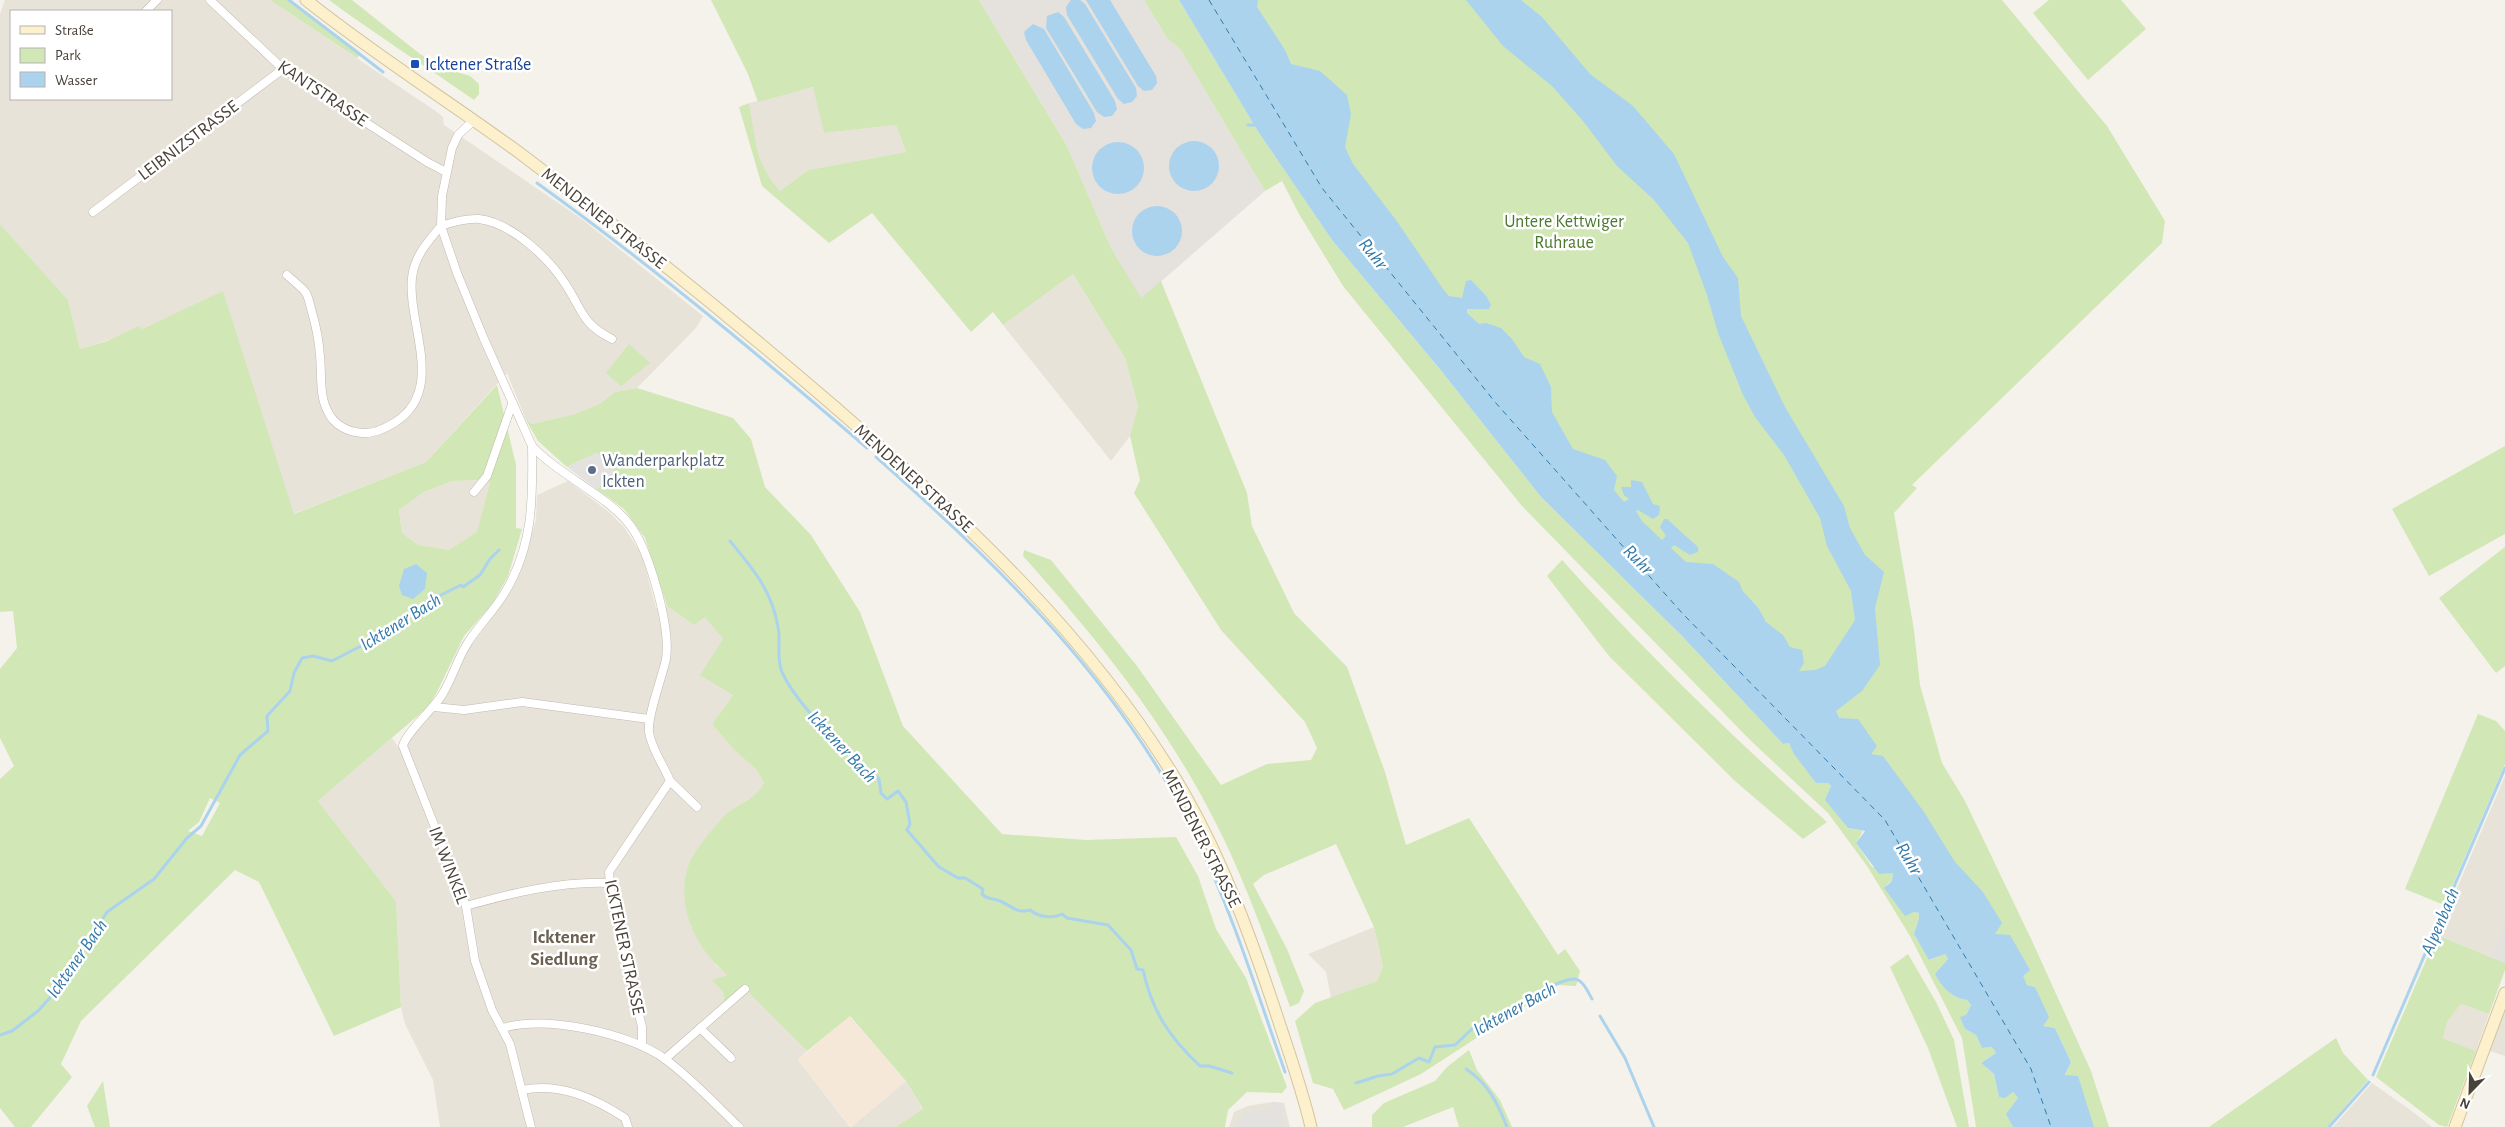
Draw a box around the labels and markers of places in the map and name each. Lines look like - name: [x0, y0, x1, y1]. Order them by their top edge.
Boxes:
- place label: Icktener Straße: [425, 56, 531, 74]
- marker: Icktener Straße: [409, 58, 421, 70]
- place label: Wanderparkplatz Ickten: [602, 452, 724, 491]
- marker: Wanderparkplatz Ickten: [586, 464, 598, 476]

